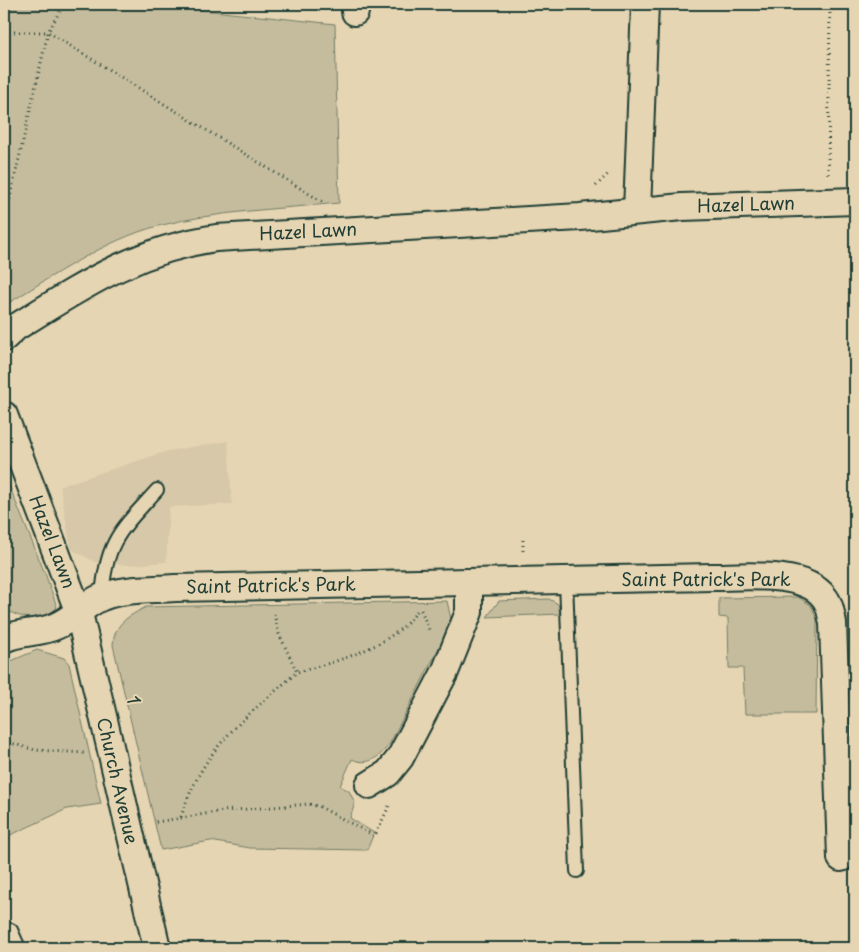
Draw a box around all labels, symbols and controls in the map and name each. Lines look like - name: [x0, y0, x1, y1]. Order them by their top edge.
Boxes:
- street label: Hazel Lawn: [697, 188, 795, 219]
- street label: Hazel Lawn: [258, 214, 358, 247]
- street label: Hazel Lawn: [23, 491, 84, 592]
- street label: Saint Patrick's Park: [621, 565, 791, 592]
- street label: Saint Patrick's Park: [186, 570, 356, 599]
- street label: 1: [120, 693, 149, 707]
- street label: Church Avenue: [91, 715, 146, 847]

